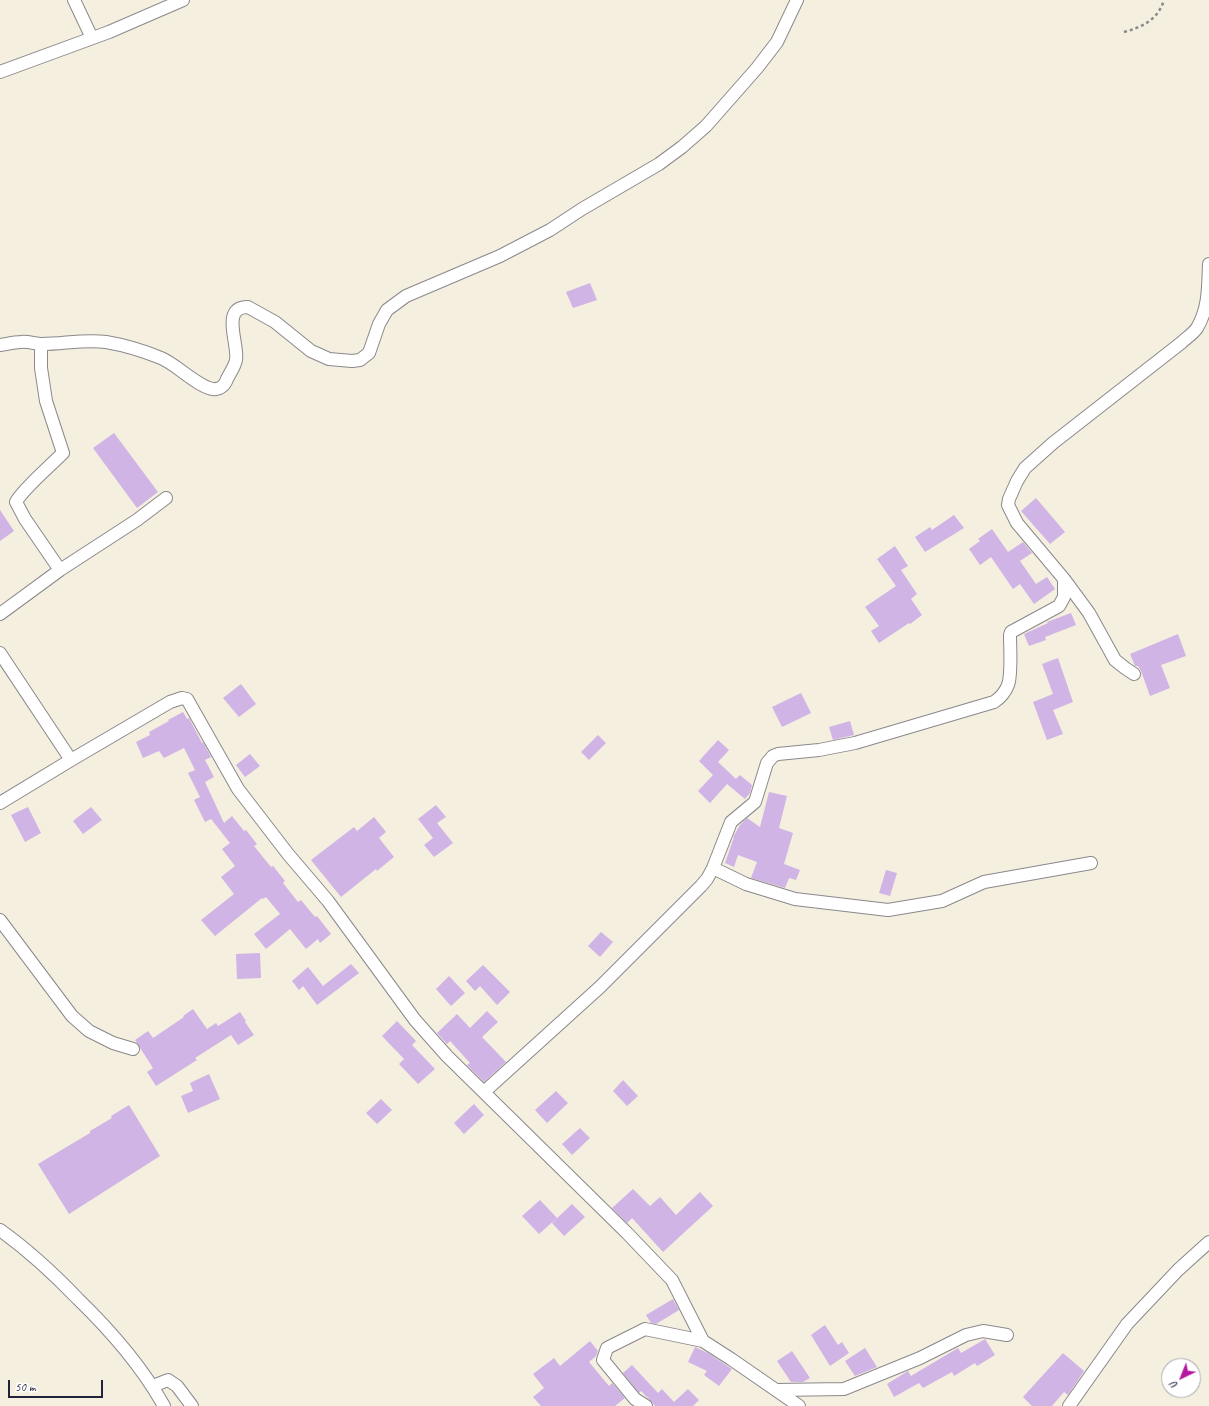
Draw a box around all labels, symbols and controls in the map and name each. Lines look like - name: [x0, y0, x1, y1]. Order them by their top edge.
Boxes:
- north arrow: [1161, 1358, 1201, 1398]
- scale bar: [10, 1372, 105, 1398]
- text: 50 m: [15, 1379, 35, 1395]
- text: U: [1167, 1379, 1180, 1393]

